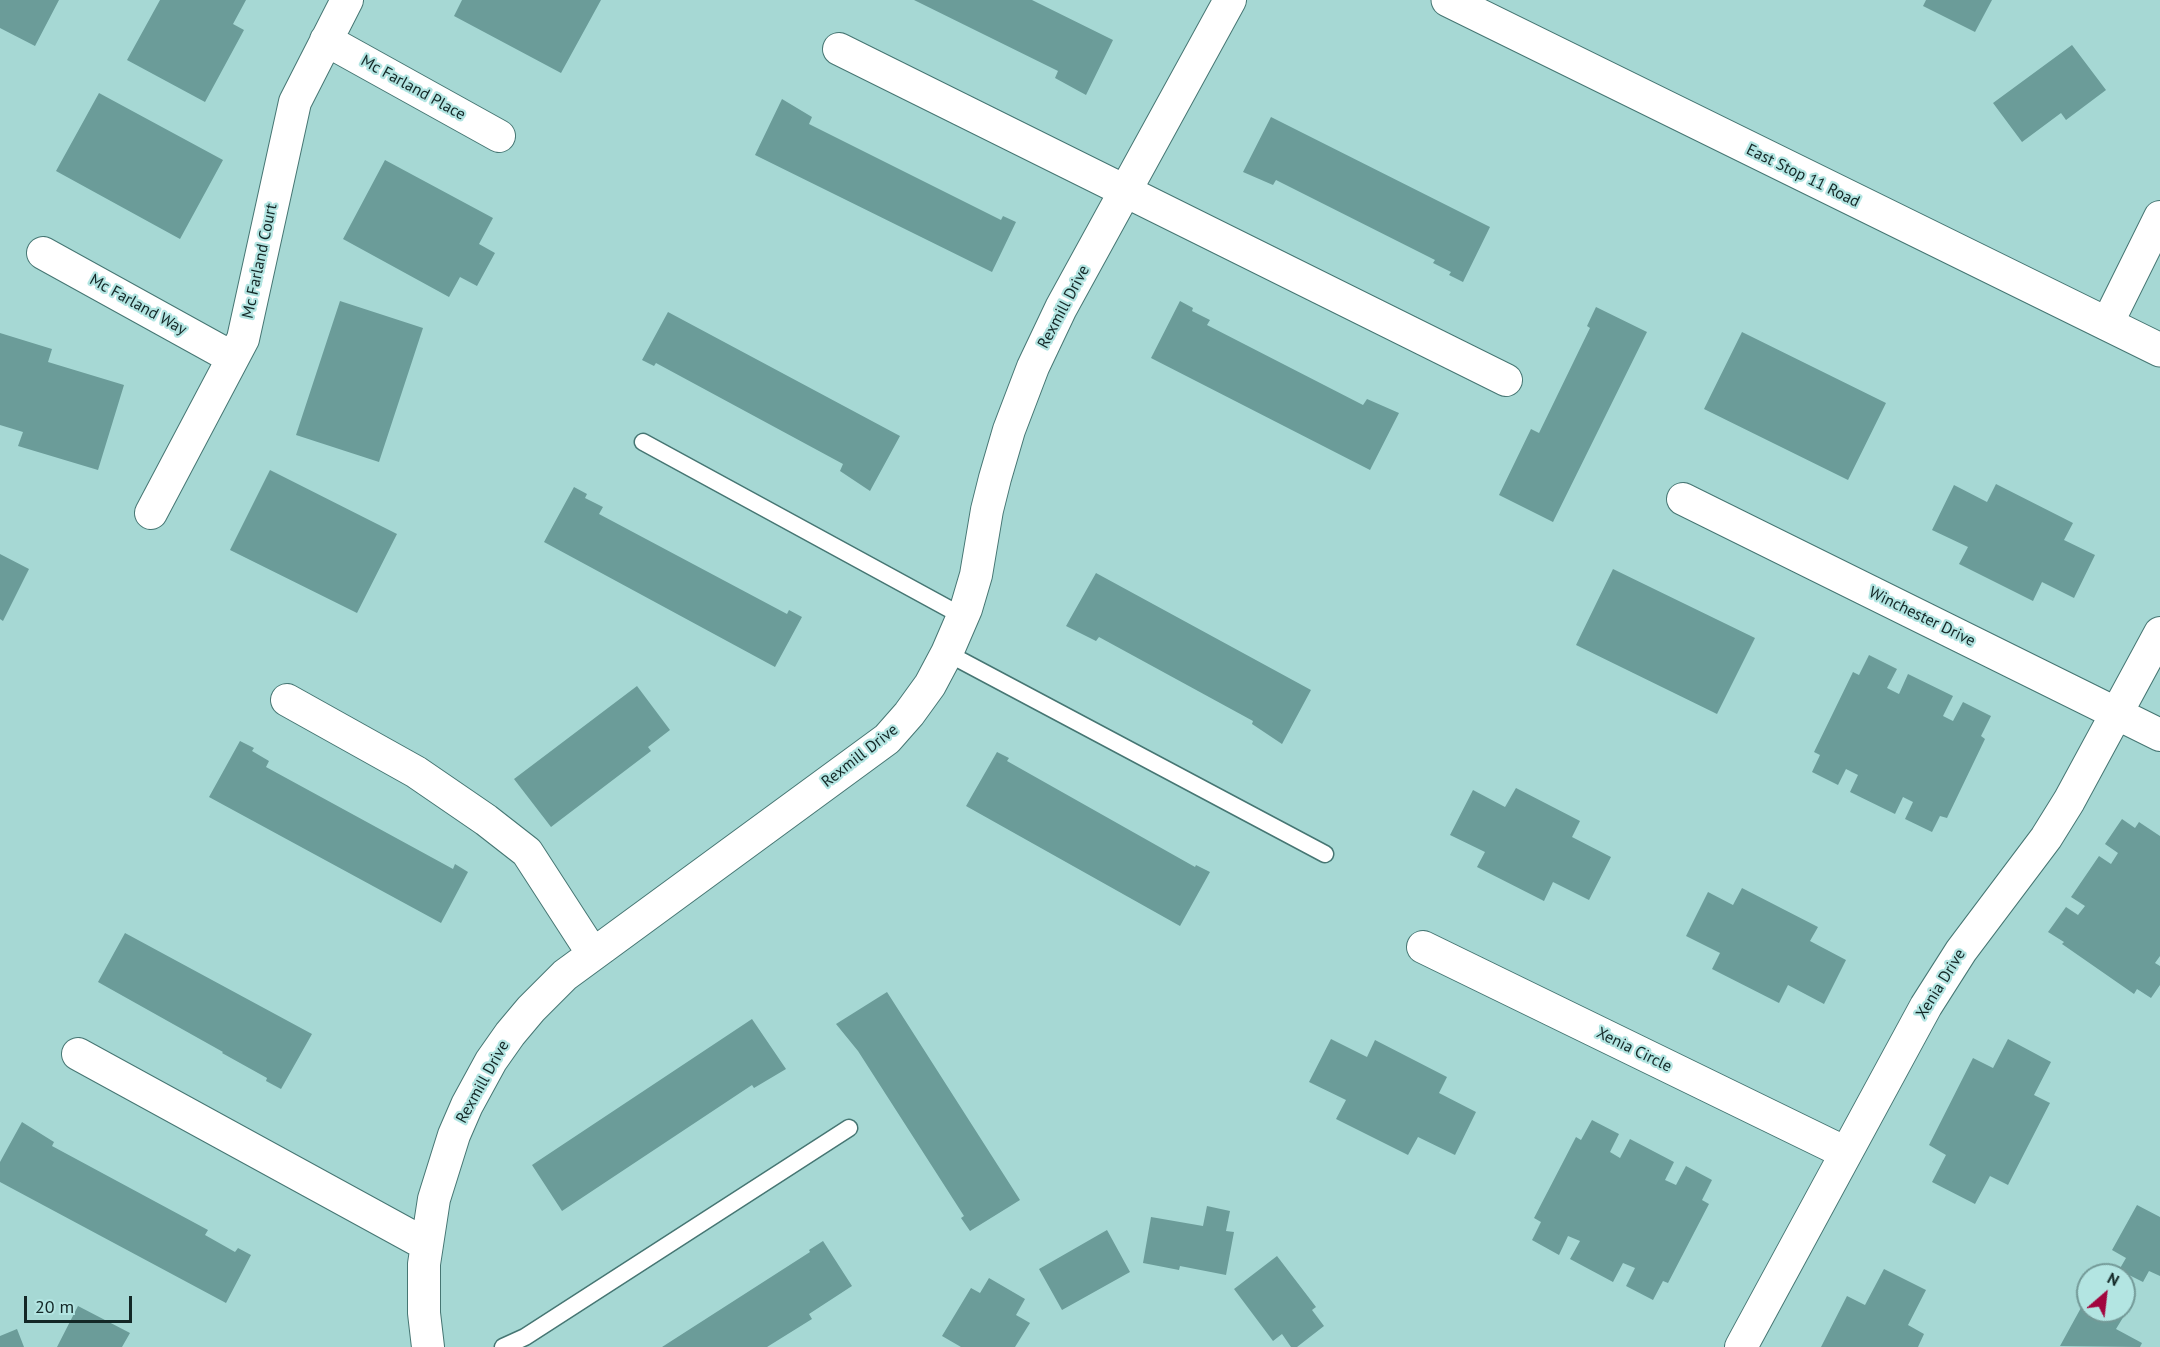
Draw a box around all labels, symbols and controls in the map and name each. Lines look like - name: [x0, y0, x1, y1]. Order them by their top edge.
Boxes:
- street label: Mc Farland Place: [357, 51, 469, 125]
- street label: East Stop 11 Road: [1743, 140, 1863, 212]
- street label: Mc Farland Court: [238, 202, 282, 320]
- street label: Rexmill Drive: [1034, 262, 1094, 352]
- street label: Mc Farland Way: [86, 270, 190, 340]
- street label: Winchester Drive: [1866, 583, 1978, 651]
- street label: Rexmill Drive: [818, 720, 902, 792]
- street label: Xenia Drive: [1912, 946, 1970, 1022]
- street label: Xenia Circle: [1593, 1024, 1675, 1076]
- street label: Rexmill Drive: [452, 1037, 514, 1127]
- north arrow: [2076, 1263, 2136, 1323]
- text: N: [2104, 1268, 2123, 1290]
- scale bar: [27, 1284, 135, 1322]
- text: 20 m: [35, 1295, 74, 1318]

